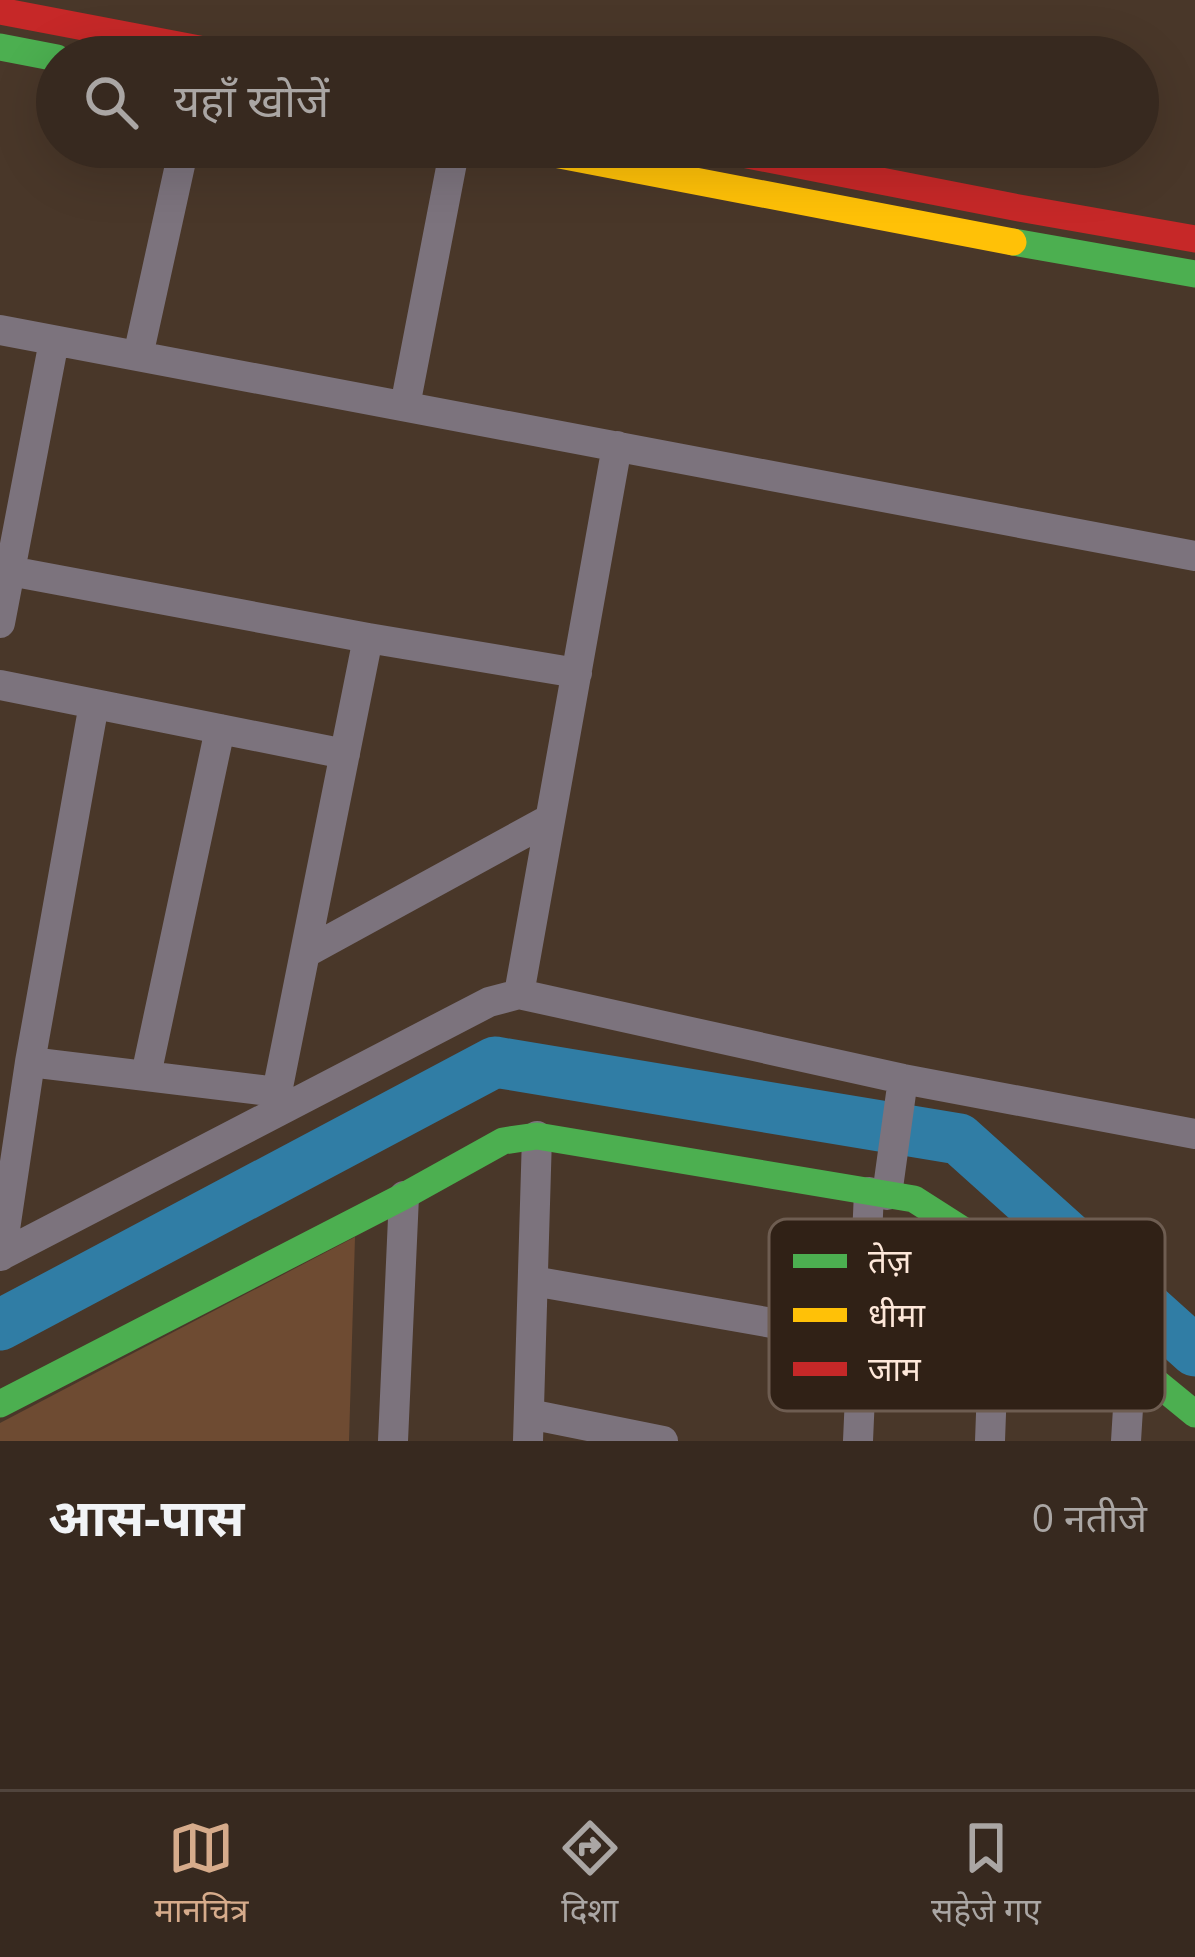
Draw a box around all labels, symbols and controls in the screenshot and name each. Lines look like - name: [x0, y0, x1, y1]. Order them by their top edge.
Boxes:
- search box: [36, 36, 1159, 168]
- icon: search: [78, 69, 144, 135]
- text: यहाँ खोजें: [174, 69, 329, 130]
- legend: [769, 1219, 1165, 1411]
- text: तेज़: [868, 1238, 912, 1283]
- text: धीमा: [868, 1292, 927, 1337]
- text: जाम: [868, 1346, 922, 1391]
- text: आस-पास: [48, 1481, 245, 1551]
- text: 0 नतीजे: [1032, 1490, 1147, 1543]
- tab: मानचित्र: [154, 1815, 248, 1935]
- tab: दिशा: [557, 1815, 623, 1935]
- tab: सहेजे गए: [931, 1815, 1041, 1935]

